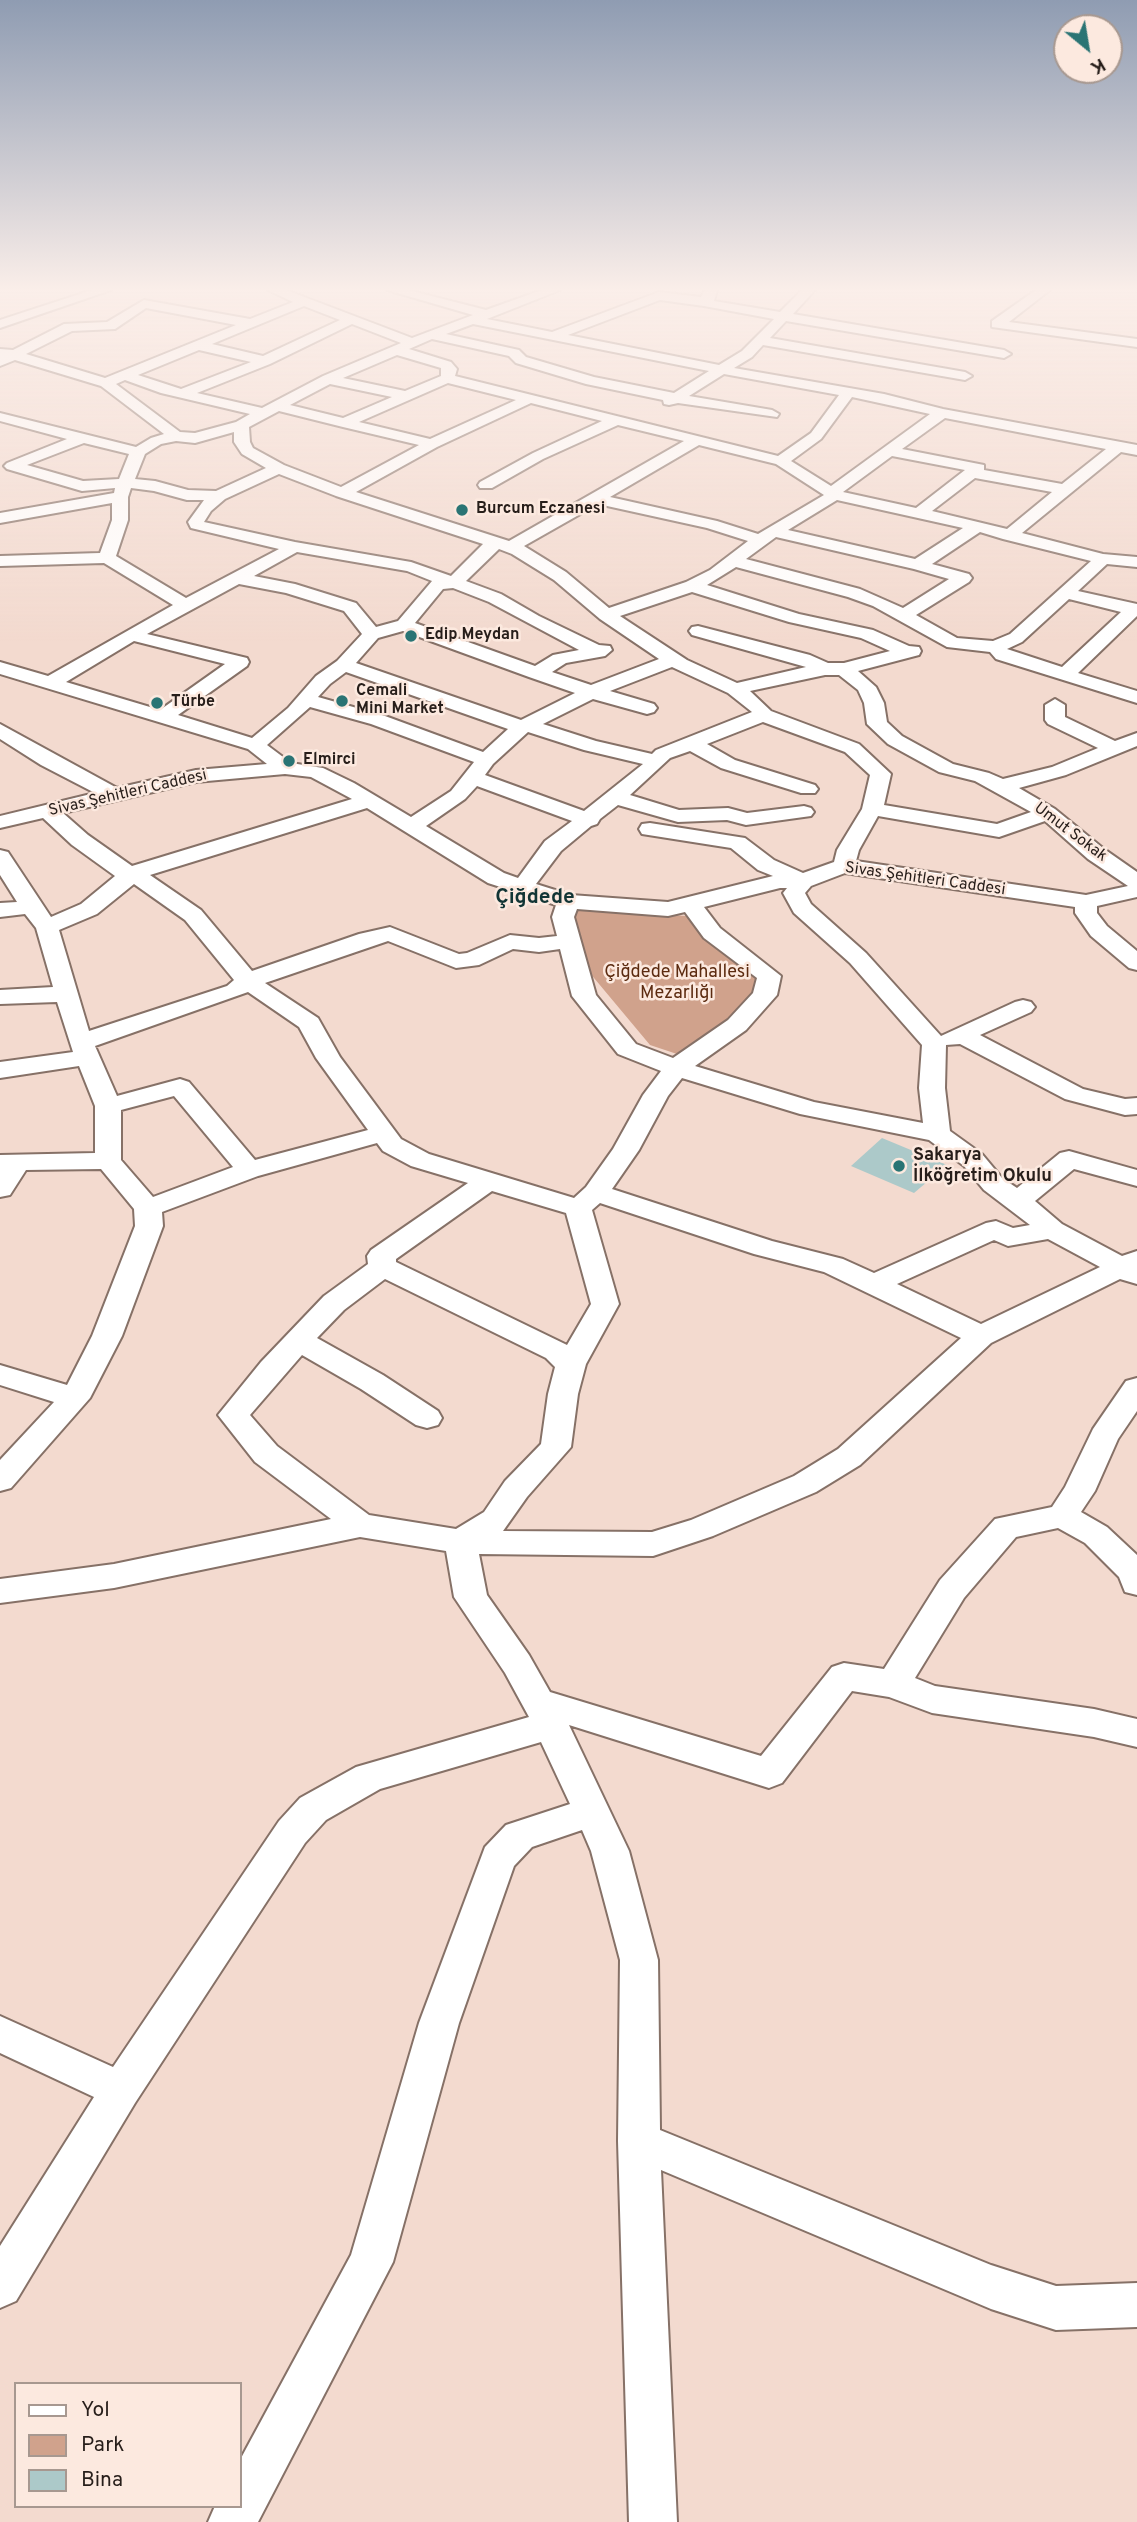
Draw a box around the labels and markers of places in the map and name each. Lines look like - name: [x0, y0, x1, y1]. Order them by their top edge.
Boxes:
- place label: Burcum Eczanesi: [476, 500, 605, 520]
- marker: Burcum Eczanesi: [454, 502, 470, 518]
- place label: Edip Meydan: [425, 626, 520, 646]
- marker: Edip Meydan: [403, 628, 419, 644]
- place label: Cemali Mini Market: [356, 682, 444, 720]
- place label: Türbe: [171, 693, 215, 713]
- marker: Cemali Mini Market: [334, 693, 350, 709]
- marker: Türbe: [149, 695, 165, 711]
- place label: Elmirci: [303, 751, 356, 771]
- marker: Elmirci: [281, 753, 297, 769]
- place label: Sakarya İlköğretim Okulu: [913, 1145, 1052, 1188]
- marker: Sakarya İlköğretim Okulu: [891, 1158, 907, 1174]

